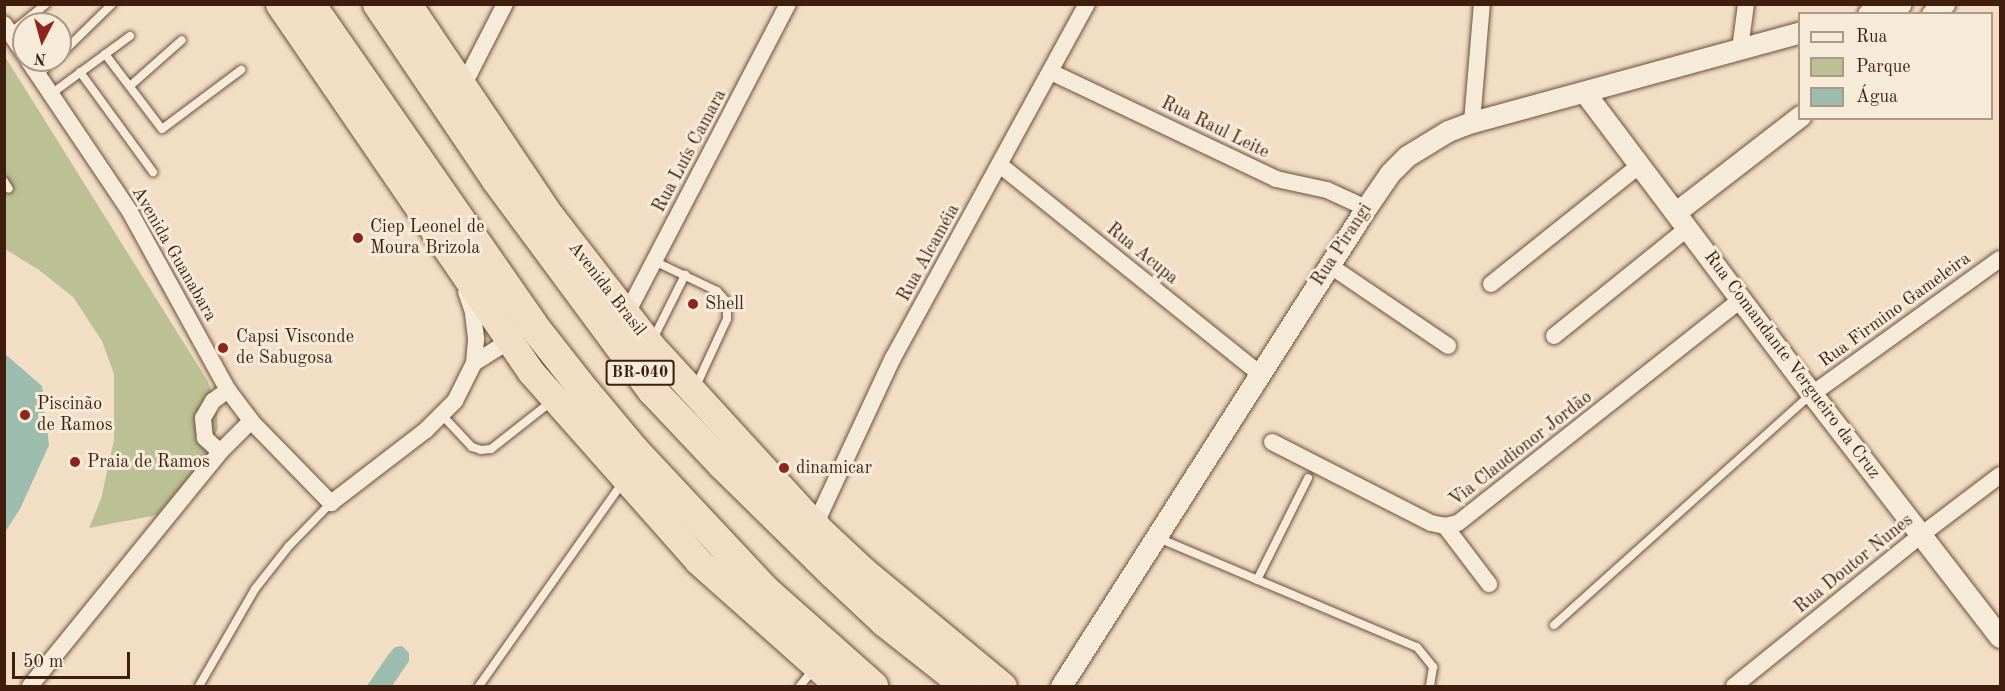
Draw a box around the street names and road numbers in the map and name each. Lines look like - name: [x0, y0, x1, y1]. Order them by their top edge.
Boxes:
- street label: Rua Luís Camara: [648, 86, 732, 216]
- street label: Rua Raul Leite: [1157, 93, 1273, 163]
- street label: Avenida Guanabara: [127, 183, 221, 325]
- street label: Rua Alcaméia: [893, 200, 965, 306]
- street label: Rua Pirangi: [1307, 200, 1377, 290]
- street label: Rua Acupa: [1102, 219, 1182, 289]
- street label: Avenida Brasil: [563, 238, 651, 340]
- street label: Rua Comandante Vergueiro da Cruz: [1699, 247, 1885, 483]
- street label: Rua Firmino Gameleira: [1815, 248, 1975, 372]
- road number: BR-040: [606, 360, 674, 386]
- street label: Via Claudionor Jordão: [1445, 387, 1597, 511]
- street label: Rua Doutor Nunes: [1790, 510, 1918, 618]

